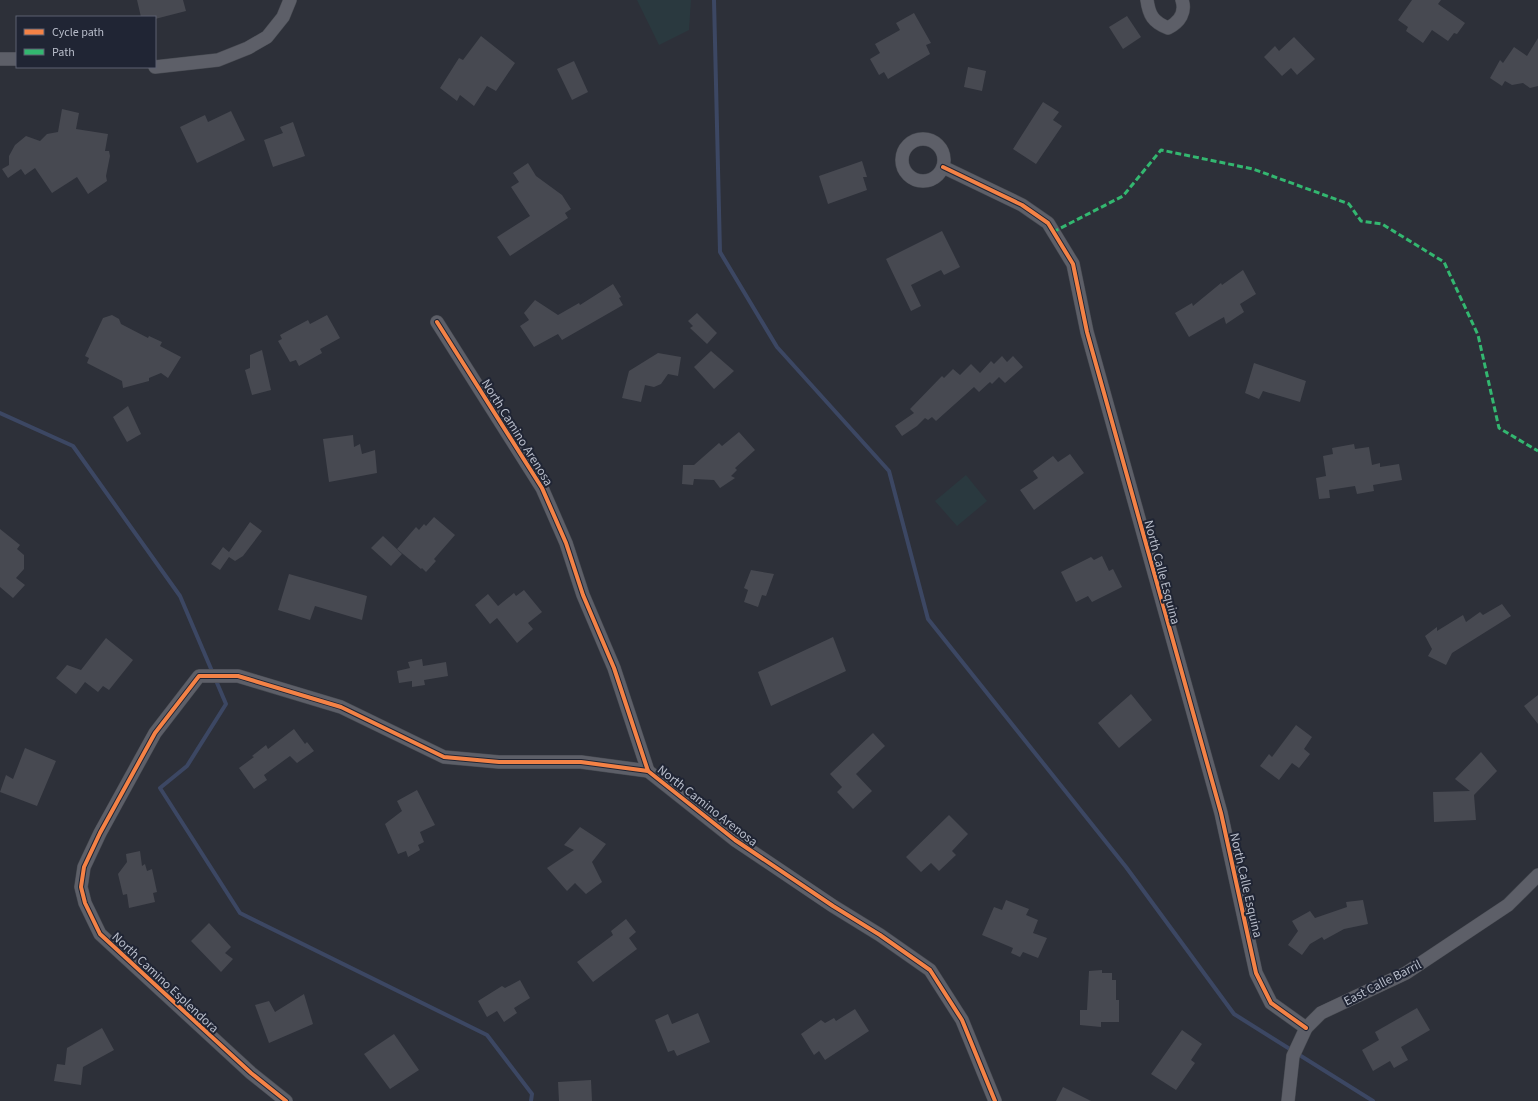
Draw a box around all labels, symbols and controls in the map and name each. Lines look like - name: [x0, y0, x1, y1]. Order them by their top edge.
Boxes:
- legend: [16, 16, 156, 68]
- text: Cycle path: [52, 24, 104, 41]
- text: Path: [52, 44, 75, 61]
- street label: North Camino Arenosa: [477, 376, 557, 489]
- street label: North Calle Esquina: [1139, 518, 1185, 626]
- street label: North Camino Arenosa: [653, 761, 761, 851]
- street label: North Calle Esquina: [1225, 831, 1267, 939]
- street label: North Camino Esplendora: [108, 928, 223, 1037]
- street label: East Calle Barril: [1341, 956, 1424, 1010]

